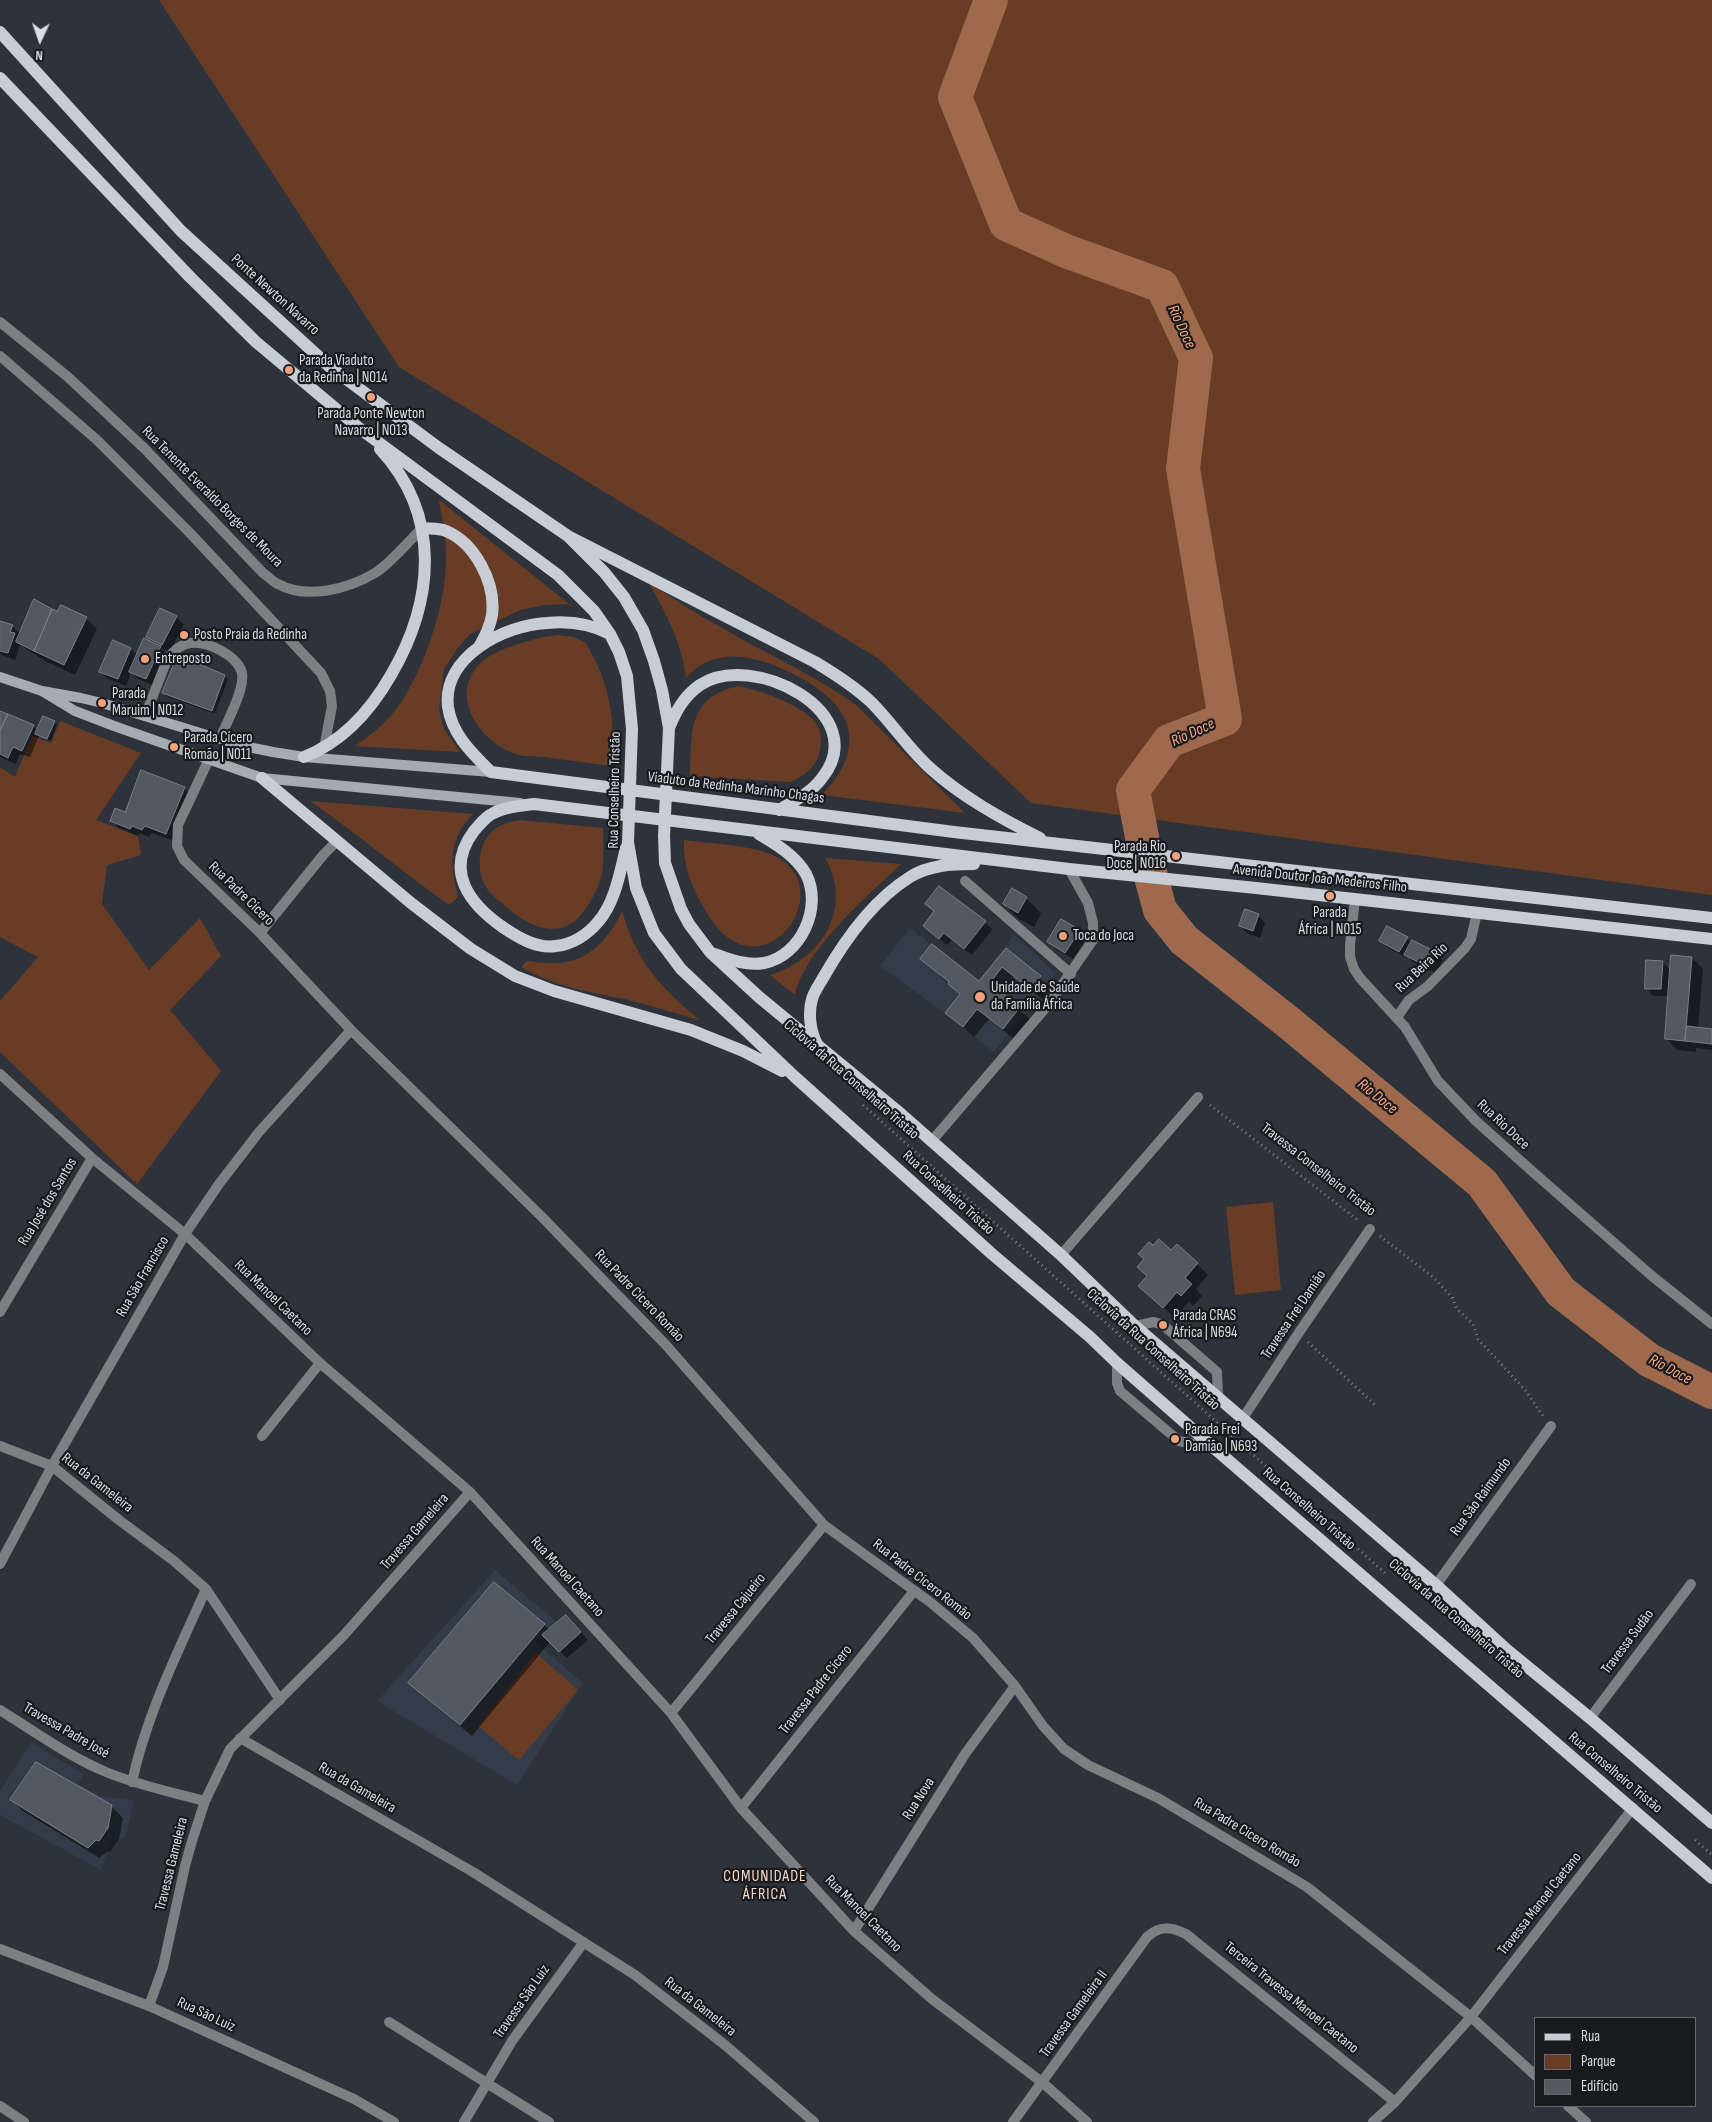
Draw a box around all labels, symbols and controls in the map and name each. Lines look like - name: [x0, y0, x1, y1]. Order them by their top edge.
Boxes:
- north arrow: [15, 15, 65, 65]
- text: N: [35, 47, 43, 64]
- street label: Ponte Newton Navarro: [227, 251, 323, 339]
- water label: Rio Doce: [1163, 302, 1199, 352]
- place label: Parada Viaduto da Redinha | N014: [299, 352, 388, 387]
- marker: Parada Viaduto da Redinha | N014: [283, 364, 295, 376]
- marker: Parada Ponte Newton Navarro | N013: [365, 391, 377, 403]
- place label: Parada Ponte Newton Navarro | N013: [317, 405, 425, 440]
- street label: Rua Tenente Everaldo Borges de Moura: [138, 423, 286, 571]
- place label: Posto Praia da Redinha: [194, 626, 307, 644]
- marker: Posto Praia da Redinha: [178, 629, 190, 641]
- place label: Entreposto: [155, 650, 211, 668]
- marker: Entreposto: [139, 653, 151, 665]
- place label: Parada Maruim | N012: [112, 685, 183, 720]
- marker: Parada Maruim | N012: [96, 697, 108, 709]
- water label: Rio Doce: [1168, 715, 1218, 751]
- place label: Parada Cícero Romão | N011: [184, 729, 252, 764]
- street label: Rua Conselheiro Tristão: [605, 731, 625, 849]
- marker: Parada Cícero Romão | N011: [168, 741, 180, 753]
- street label: Viaduto da Redinha Marinho Chagas: [647, 768, 825, 808]
- place label: Parada Rio Doce | N016: [1106, 838, 1166, 873]
- marker: Parada Rio Doce | N016: [1170, 850, 1182, 862]
- street label: Rua Padre Cícero: [204, 858, 278, 930]
- street label: Avenida Doutor João Medeiros Filho: [1232, 861, 1408, 897]
- marker: Parada África | N015: [1324, 890, 1336, 902]
- place label: Parada África | N015: [1299, 904, 1361, 939]
- place label: Toca do Joca: [1073, 927, 1134, 945]
- marker: Toca do Joca: [1057, 930, 1069, 942]
- street label: Rua Beira Rio: [1392, 939, 1452, 997]
- place label: Unidade de Saúde da Família África: [991, 979, 1080, 1014]
- marker: Unidade de Saúde da Família África: [973, 990, 987, 1004]
- street label: Ciclovia da Rua Conselheiro Tristão: [780, 1016, 922, 1144]
- water label: Rio Doce: [1353, 1075, 1401, 1119]
- street label: Rua Rio Doce: [1473, 1096, 1533, 1154]
- street label: Travessa Conselheiro Tristão: [1257, 1120, 1379, 1220]
- street label: Rua Conselheiro Tristão: [898, 1147, 998, 1239]
- street label: Rua José dos Santos: [15, 1155, 81, 1249]
- street label: Rua São Francisco: [113, 1233, 173, 1321]
- street label: Rua Padre Cícero Romão: [590, 1246, 688, 1346]
- street label: Rua Manoel Caetano: [230, 1256, 316, 1340]
- street label: Travessa Frei Damião: [1258, 1267, 1330, 1363]
- street label: Ciclovia da Rua Conselheiro Tristão: [1083, 1285, 1223, 1415]
- place label: Parada CRAS África | N694: [1173, 1307, 1237, 1342]
- marker: Parada CRAS África | N694: [1157, 1319, 1169, 1331]
- water label: Rio Doce: [1645, 1351, 1695, 1389]
- place label: Parada Frei Damião | N693: [1185, 1421, 1257, 1456]
- marker: Parada Frei Damião | N693: [1169, 1433, 1181, 1445]
- street label: Rua da Gameleira: [58, 1449, 136, 1517]
- street label: Rua São Raimundo: [1447, 1454, 1515, 1540]
- street label: Rua Conselheiro Tristão: [1259, 1464, 1359, 1554]
- street label: Travessa Gameleira: [377, 1490, 453, 1574]
- street label: Rua Manoel Caetano: [526, 1533, 608, 1621]
- street label: Rua Padre Cícero Romão: [869, 1536, 975, 1624]
- street label: Ciclovia da Rua Conselheiro Tristão: [1385, 1555, 1527, 1683]
- street label: Travessa Cajueiro: [702, 1570, 770, 1648]
- street label: Travessa Sudão: [1598, 1606, 1658, 1678]
- street label: Travessa Padre Cícero: [776, 1642, 856, 1738]
- street label: Travessa Padre José: [20, 1699, 112, 1763]
- street label: Rua Conselheiro Tristão: [1564, 1728, 1666, 1818]
- street label: Rua da Gameleira: [315, 1759, 399, 1817]
- street label: Rua Nova: [899, 1775, 939, 1823]
- street label: Rua Padre Cícero Romão: [1190, 1794, 1304, 1872]
- street label: Travessa Gameleira: [152, 1816, 192, 1912]
- street label: Travessa Manoel Caetano: [1494, 1849, 1586, 1959]
- district label: COMUNIDADE ÁFRICA: [722, 1867, 808, 1905]
- street label: Rua Manoel Caetano: [821, 1872, 905, 1956]
- street label: Terceira Travessa Manoel Caetano: [1220, 1938, 1362, 2058]
- street label: Travessa São Luiz: [490, 1962, 554, 2042]
- street label: Travessa Gameleira II: [1036, 1967, 1112, 2061]
- street label: Rua da Gameleira: [661, 1973, 739, 2041]
- street label: Rua São Luiz: [174, 1994, 238, 2036]
- legend: [1534, 2017, 1697, 2107]
- text: Rua: [1581, 2027, 1600, 2046]
- text: Parque: [1581, 2052, 1616, 2071]
- text: Edifício: [1581, 2077, 1618, 2096]

